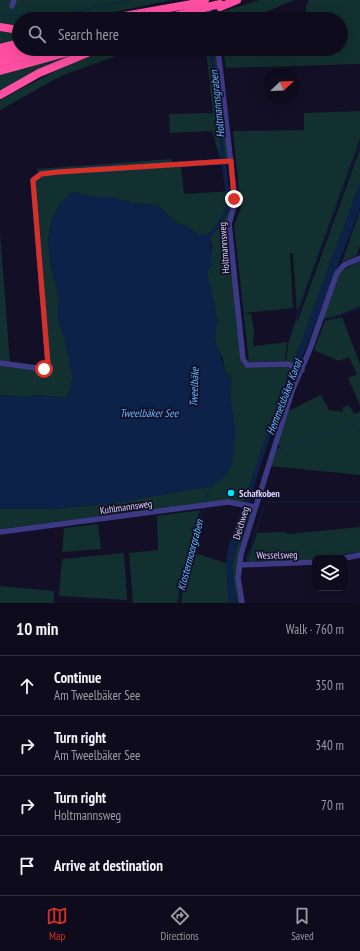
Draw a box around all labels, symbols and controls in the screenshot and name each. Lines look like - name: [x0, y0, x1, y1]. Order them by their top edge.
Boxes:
- search box: [12, 12, 348, 56]
- icon: search: [26, 23, 48, 45]
- text: Search here: [58, 25, 119, 44]
- north arrow: [264, 68, 300, 104]
- water label: Holtmannsgraben: [206, 69, 227, 138]
- route end: [225, 190, 243, 208]
- street label: Holtmannsweg: [216, 222, 232, 274]
- water label: Hemmelsbäker Kanal: [263, 356, 305, 437]
- route start: [35, 360, 53, 378]
- water label: Tweelbäke: [186, 366, 202, 407]
- water label: Tweelbäker See: [120, 406, 180, 420]
- place label: Schafkoben: [239, 487, 280, 500]
- marker: Schafkoben: [226, 488, 236, 498]
- street label: Kuhlmannsweg: [99, 497, 153, 517]
- street label: Deichweg: [230, 505, 252, 541]
- water label: Klostermoorgraben: [174, 517, 207, 592]
- street label: Wesselsweg: [256, 548, 298, 562]
- map controls: [312, 555, 348, 591]
- button: layers: [312, 555, 348, 591]
- text: 10 min: [16, 618, 58, 640]
- text: Walk · 760 m: [286, 621, 344, 638]
- text: Continue: [54, 668, 101, 687]
- icon: ahead: [16, 675, 38, 697]
- text: 350 m: [315, 677, 344, 694]
- text: Am Tweelbäker See: [54, 687, 140, 704]
- text: Turn right: [54, 728, 106, 747]
- icon: right: [16, 735, 38, 757]
- text: 340 m: [315, 737, 344, 754]
- text: Am Tweelbäker See: [54, 747, 140, 764]
- text: Turn right: [54, 788, 106, 807]
- icon: right: [16, 795, 38, 817]
- text: 70 m: [321, 797, 344, 814]
- text: Holtmannsweg: [54, 807, 121, 824]
- icon: arrive: [16, 855, 38, 877]
- text: Arrive at destination: [54, 856, 163, 875]
- tab: Map: [46, 905, 68, 943]
- tab: Directions: [161, 905, 199, 943]
- tab: Saved: [291, 905, 314, 943]

